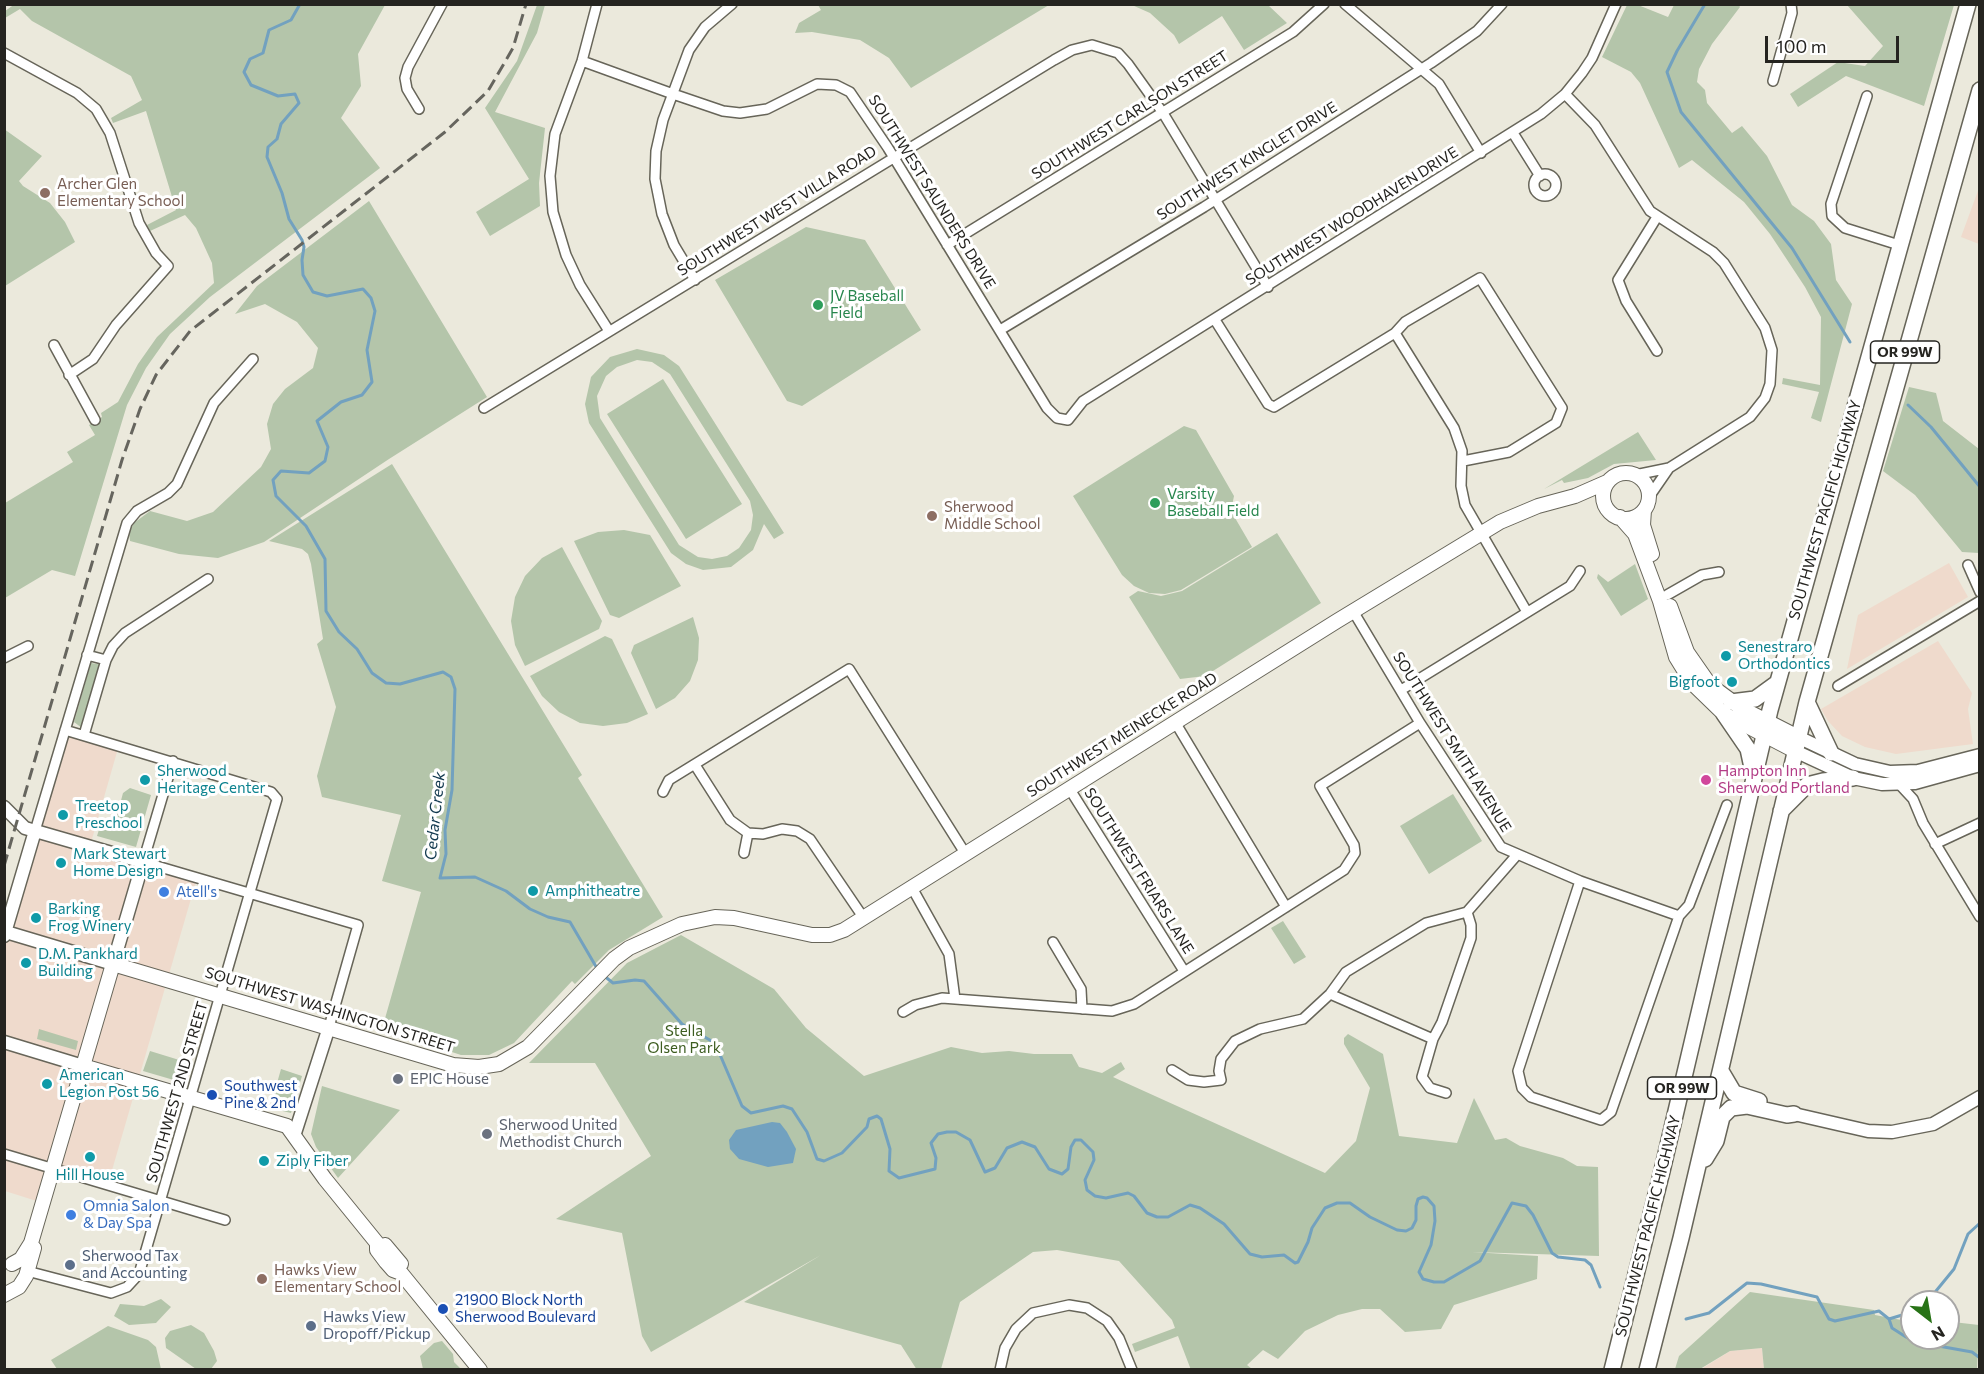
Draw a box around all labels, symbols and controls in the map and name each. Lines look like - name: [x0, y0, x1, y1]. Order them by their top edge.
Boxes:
- scale bar: [1768, 24, 1902, 62]
- text: 100 m: [1776, 35, 1826, 57]
- street label: SOUTHWEST CARLSON STREET: [1028, 47, 1232, 183]
- street label: SOUTHWEST SAUNDERS DRIVE: [865, 92, 999, 292]
- street label: SOUTHWEST KINGLET DRIVE: [1154, 98, 1340, 224]
- street label: SOUTHWEST WEST VILLA ROAD: [674, 142, 880, 280]
- street label: SOUTHWEST WOODHAVEN DRIVE: [1242, 143, 1462, 289]
- place label: Archer Glen Elementary School: [57, 175, 184, 210]
- marker: Archer Glen Elementary School: [38, 186, 52, 200]
- place label: JV Baseball Field: [830, 287, 904, 322]
- marker: JV Baseball Field: [811, 298, 825, 312]
- road number: OR 99W: [1870, 341, 1940, 363]
- street label: SOUTHWEST PACIFIC HIGHWAY: [1785, 398, 1865, 622]
- place label: Varsity Baseball Field: [1167, 485, 1259, 520]
- marker: Varsity Baseball Field: [1148, 496, 1162, 510]
- place label: Sherwood Middle School: [944, 498, 1041, 533]
- marker: Sherwood Middle School: [925, 509, 939, 523]
- place label: Senestraro Orthodontics: [1738, 638, 1830, 673]
- street label: SOUTHWEST SMITH AVENUE: [1389, 649, 1515, 835]
- marker: Senestraro Orthodontics: [1719, 649, 1733, 663]
- street label: SOUTHWEST MEINECKE ROAD: [1024, 669, 1220, 801]
- place label: Bigfoot: [1669, 673, 1720, 691]
- marker: Bigfoot: [1725, 675, 1739, 689]
- place label: Sherwood Heritage Center: [157, 762, 265, 797]
- place label: Hampton Inn Sherwood Portland: [1718, 762, 1850, 797]
- water label: Cedar Creek: [421, 771, 449, 861]
- marker: Sherwood Heritage Center: [138, 773, 152, 787]
- marker: Hampton Inn Sherwood Portland: [1699, 773, 1713, 787]
- street label: SOUTHWEST FRIARS LANE: [1080, 785, 1198, 957]
- place label: Treetop Preschool: [75, 797, 143, 832]
- marker: Treetop Preschool: [56, 808, 70, 822]
- place label: Mark Stewart Home Design: [73, 845, 166, 880]
- marker: Mark Stewart Home Design: [54, 856, 68, 870]
- place label: Amphitheatre: [545, 882, 640, 900]
- place label: Atell's: [176, 883, 217, 901]
- marker: Amphitheatre: [526, 884, 540, 898]
- marker: Atell's: [157, 885, 171, 899]
- place label: Barking Frog Winery: [48, 900, 132, 935]
- marker: Barking Frog Winery: [29, 911, 43, 925]
- place label: D.M. Pankhard Building: [38, 945, 138, 980]
- marker: D.M. Pankhard Building: [19, 956, 33, 970]
- street label: SOUTHWEST WASHINGTON STREET: [203, 963, 457, 1057]
- street label: SOUTHWEST 2ND STREET: [143, 999, 211, 1185]
- park label: Stella Olsen Park: [647, 1022, 721, 1057]
- place label: American Legion Post 56: [59, 1066, 159, 1101]
- place label: EPIC House: [410, 1070, 489, 1088]
- marker: EPIC House: [391, 1072, 405, 1086]
- marker: American Legion Post 56: [40, 1077, 54, 1091]
- place label: Southwest Pine & 2nd: [224, 1077, 297, 1112]
- road number: OR 99W: [1648, 1077, 1716, 1099]
- marker: Southwest Pine & 2nd: [205, 1088, 219, 1102]
- street label: SOUTHWEST PACIFIC HIGHWAY: [1612, 1113, 1684, 1339]
- place label: Sherwood United Methodist Church: [499, 1116, 622, 1151]
- marker: Sherwood United Methodist Church: [480, 1127, 494, 1141]
- marker: Hill House: [83, 1150, 97, 1164]
- place label: Ziply Fiber: [276, 1152, 348, 1170]
- marker: Ziply Fiber: [257, 1154, 271, 1168]
- place label: Hill House: [56, 1166, 124, 1184]
- place label: Omnia Salon & Day Spa: [83, 1197, 170, 1232]
- marker: Omnia Salon & Day Spa: [64, 1208, 78, 1222]
- place label: Sherwood Tax and Accounting: [82, 1247, 187, 1282]
- marker: Sherwood Tax and Accounting: [63, 1258, 77, 1272]
- place label: Hawks View Elementary School: [274, 1261, 401, 1296]
- marker: Hawks View Elementary School: [255, 1272, 269, 1286]
- north arrow: [1900, 1290, 1960, 1350]
- place label: 21900 Block North Sherwood Boulevard: [455, 1291, 596, 1326]
- marker: 21900 Block North Sherwood Boulevard: [436, 1302, 450, 1316]
- place label: Hawks View Dropoff/Pickup: [323, 1308, 431, 1343]
- marker: Hawks View Dropoff/Pickup: [304, 1319, 318, 1333]
- text: N: [1928, 1323, 1949, 1345]

